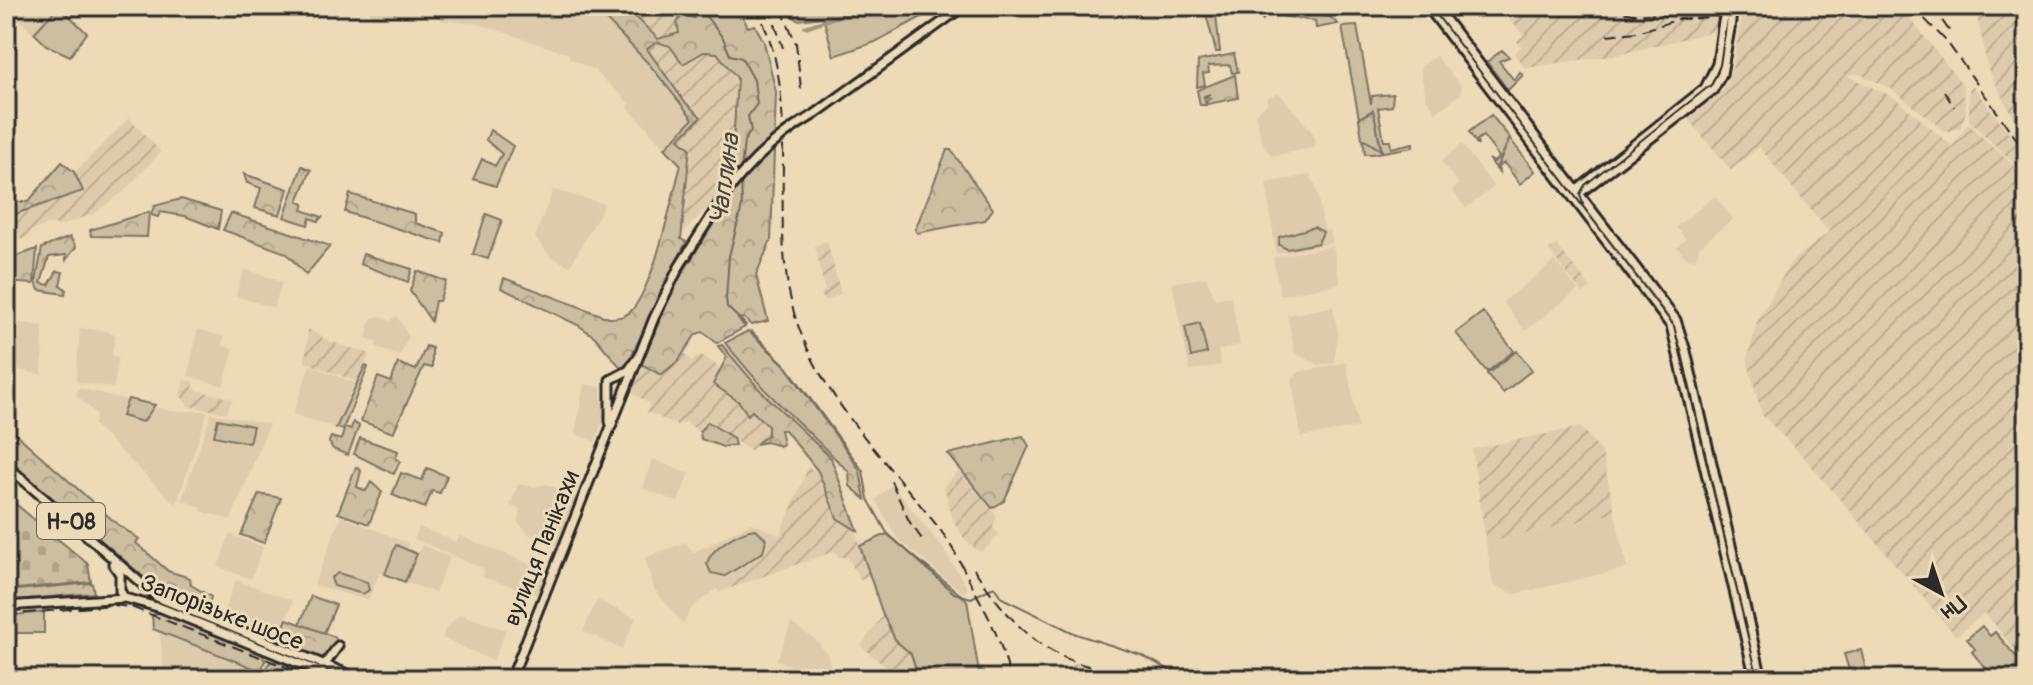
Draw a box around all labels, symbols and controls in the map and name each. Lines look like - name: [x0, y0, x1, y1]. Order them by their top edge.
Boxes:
- water label: Чаплина: [703, 130, 747, 227]
- street label: вулиця Панікахи: [497, 466, 586, 630]
- road number: Н-08: [37, 503, 105, 539]
- north arrow: [1901, 553, 1981, 633]
- street label: Запорізьке шосе: [136, 568, 308, 657]
- text: Пн: [1935, 589, 1971, 626]

